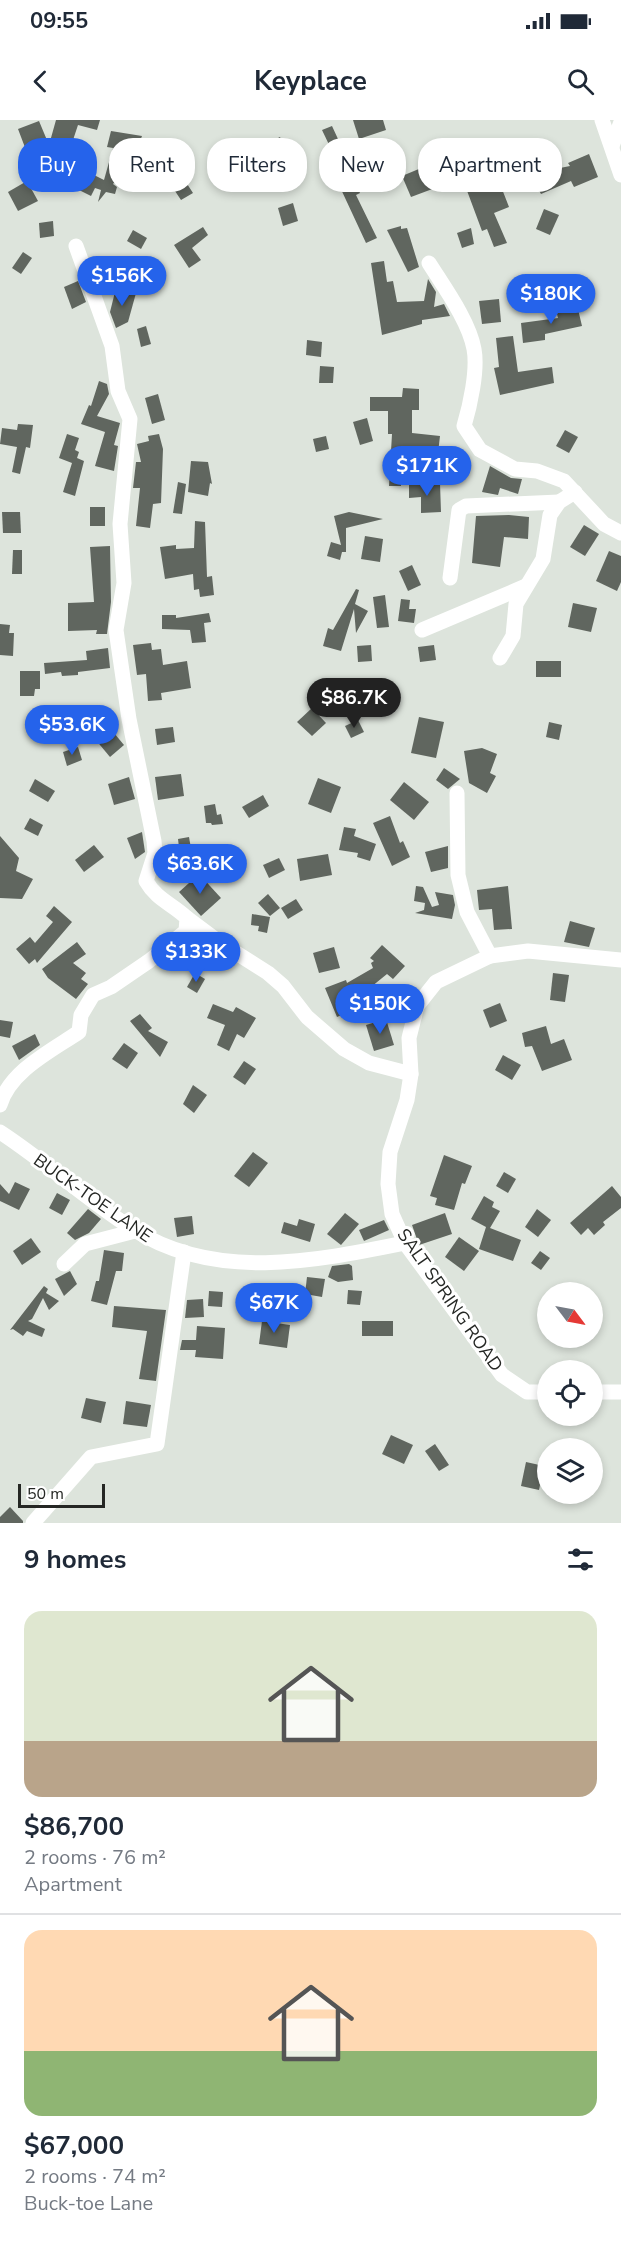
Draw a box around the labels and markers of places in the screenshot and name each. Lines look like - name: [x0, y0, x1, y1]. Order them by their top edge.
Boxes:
- pin: $156K: [80, 256, 164, 307]
- pin: $180K: [509, 274, 593, 325]
- pin: $171K: [385, 446, 469, 497]
- pin: $86.7K: [305, 678, 403, 729]
- pin: $53.6K: [23, 705, 121, 756]
- pin: $63.6K: [151, 844, 249, 895]
- pin: $133K: [154, 932, 238, 983]
- pin: $150K: [338, 984, 422, 1035]
- pin: $67K: [238, 1283, 310, 1334]

